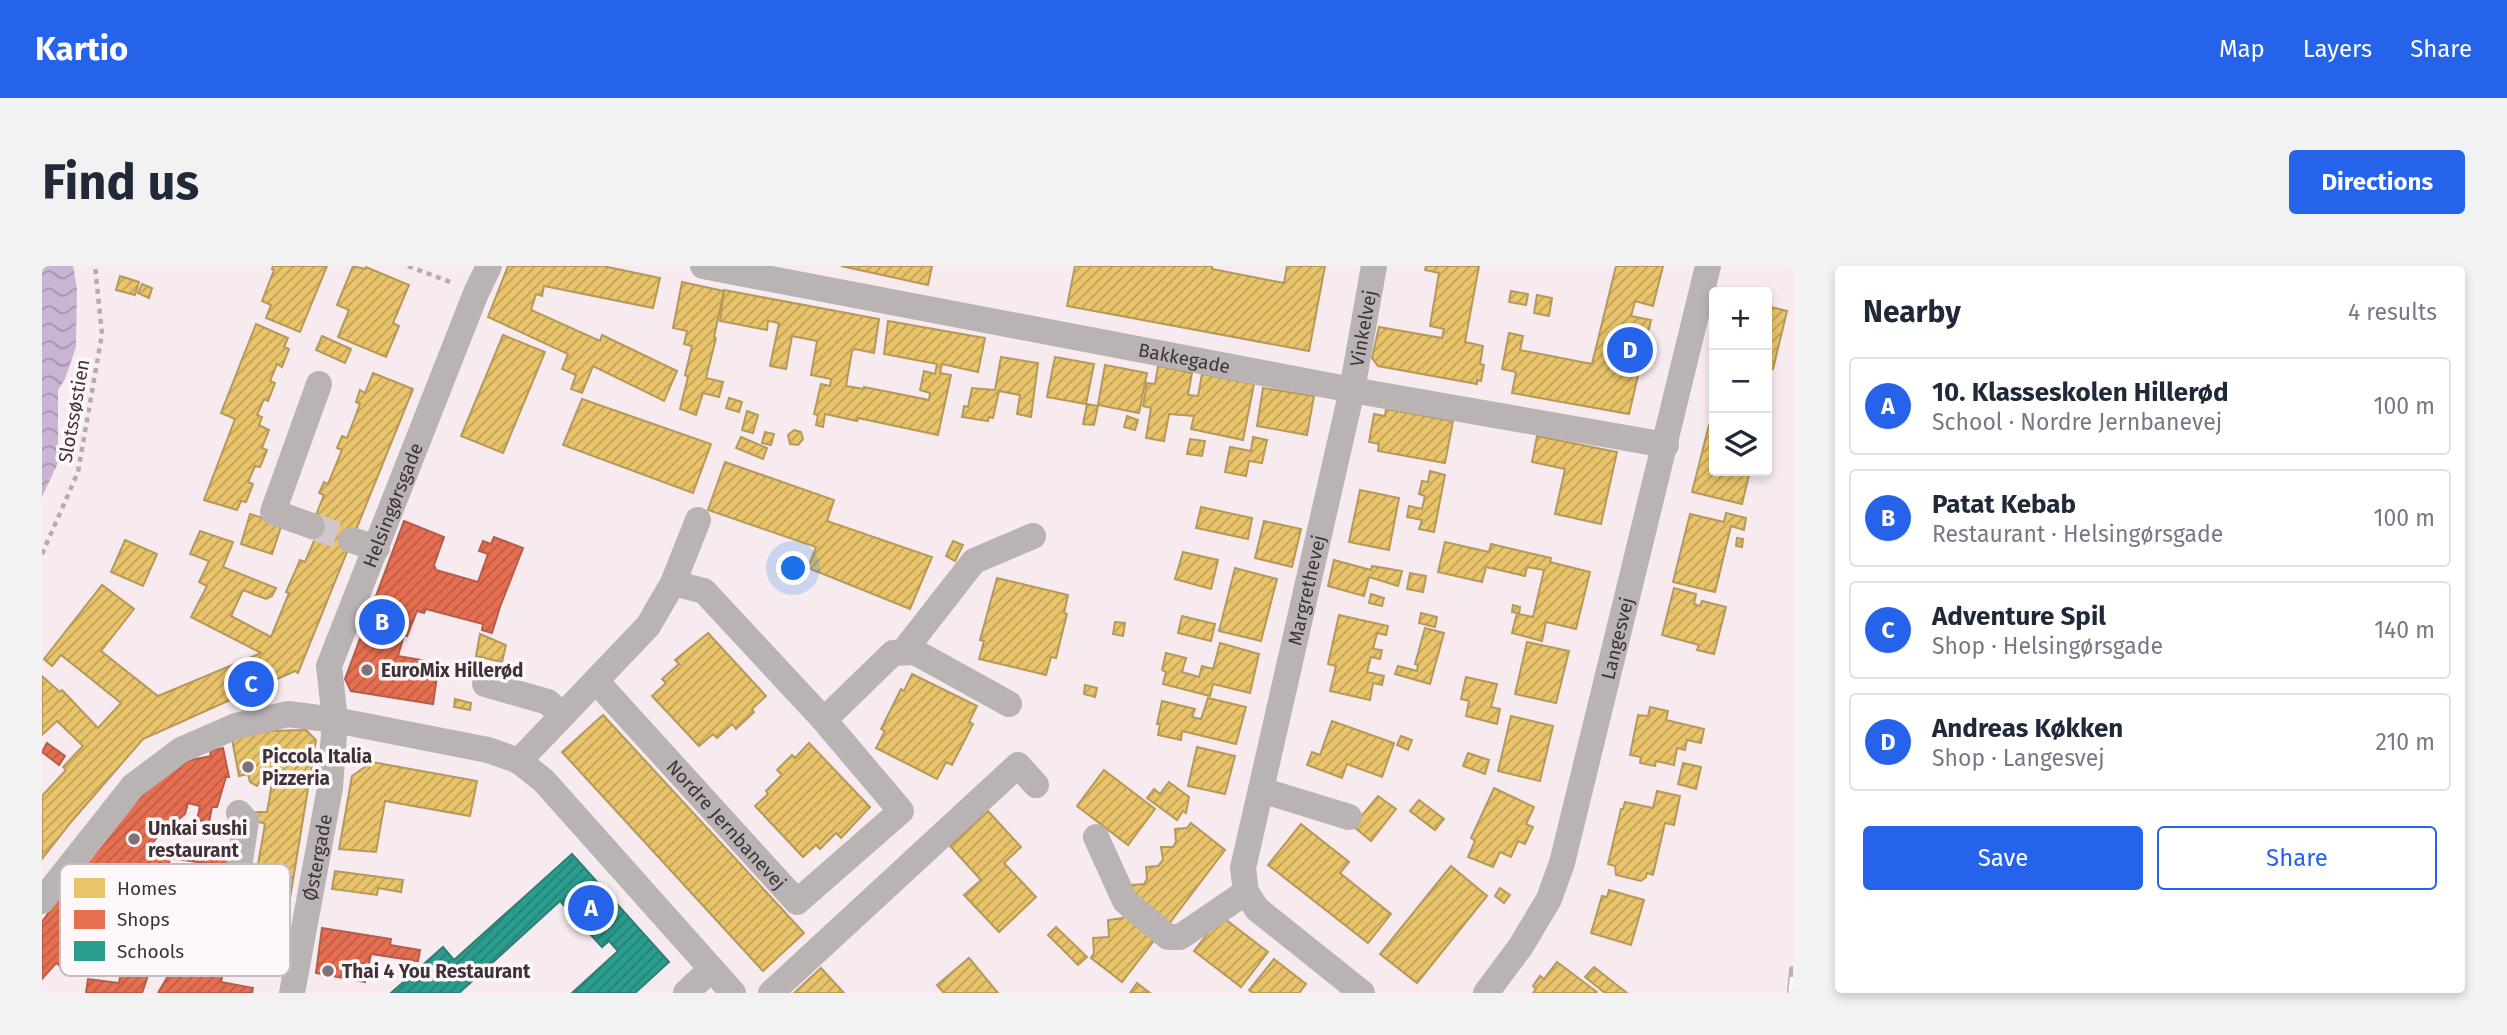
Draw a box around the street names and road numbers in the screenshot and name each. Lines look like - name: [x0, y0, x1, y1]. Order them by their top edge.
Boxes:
- street label: Vinkelvej: [1345, 288, 1381, 368]
- street label: Bakkegade: [1136, 338, 1232, 378]
- street label: Slotssøstien: [54, 357, 94, 465]
- street label: Helsingørsgade: [357, 439, 427, 571]
- street label: Margrethevej: [1283, 533, 1330, 647]
- street label: Langesvej: [1596, 595, 1638, 682]
- street label: Nordre Jernbanevej: [662, 755, 791, 894]
- street label: Østergade: [298, 812, 336, 902]

